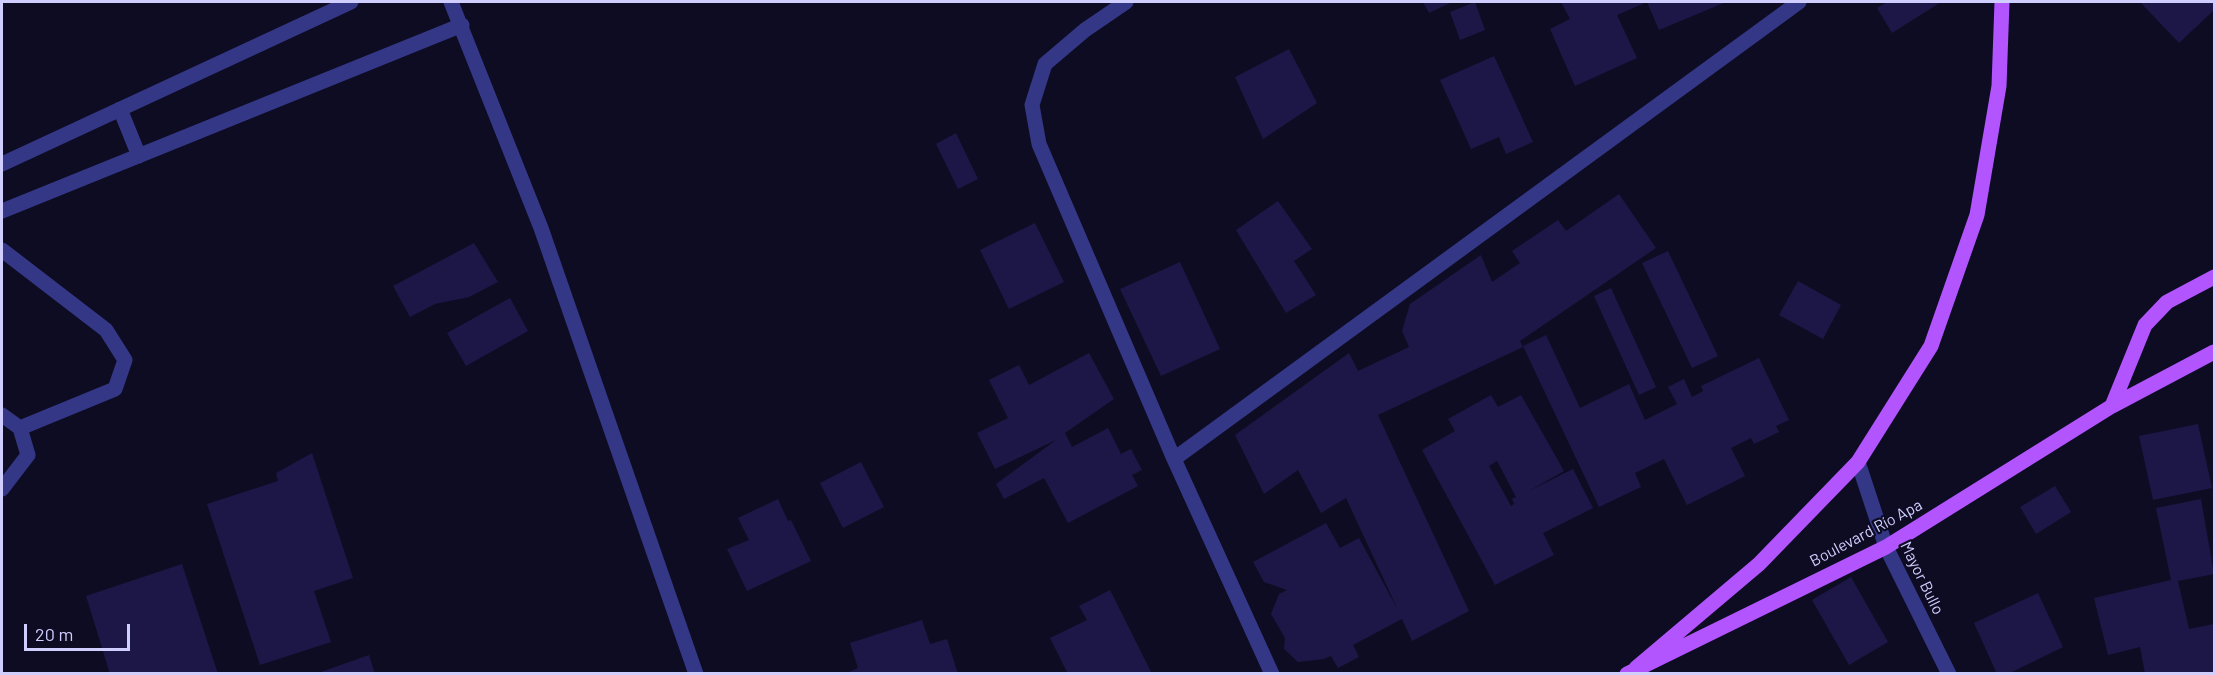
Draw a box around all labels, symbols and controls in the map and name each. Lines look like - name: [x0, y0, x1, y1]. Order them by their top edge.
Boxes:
- street label: Boulevard Río Apa: [1807, 495, 1925, 571]
- street label: Mayor Bullo: [1896, 538, 1948, 618]
- scale bar: [27, 612, 134, 650]
- text: 20 m: [35, 623, 73, 645]

